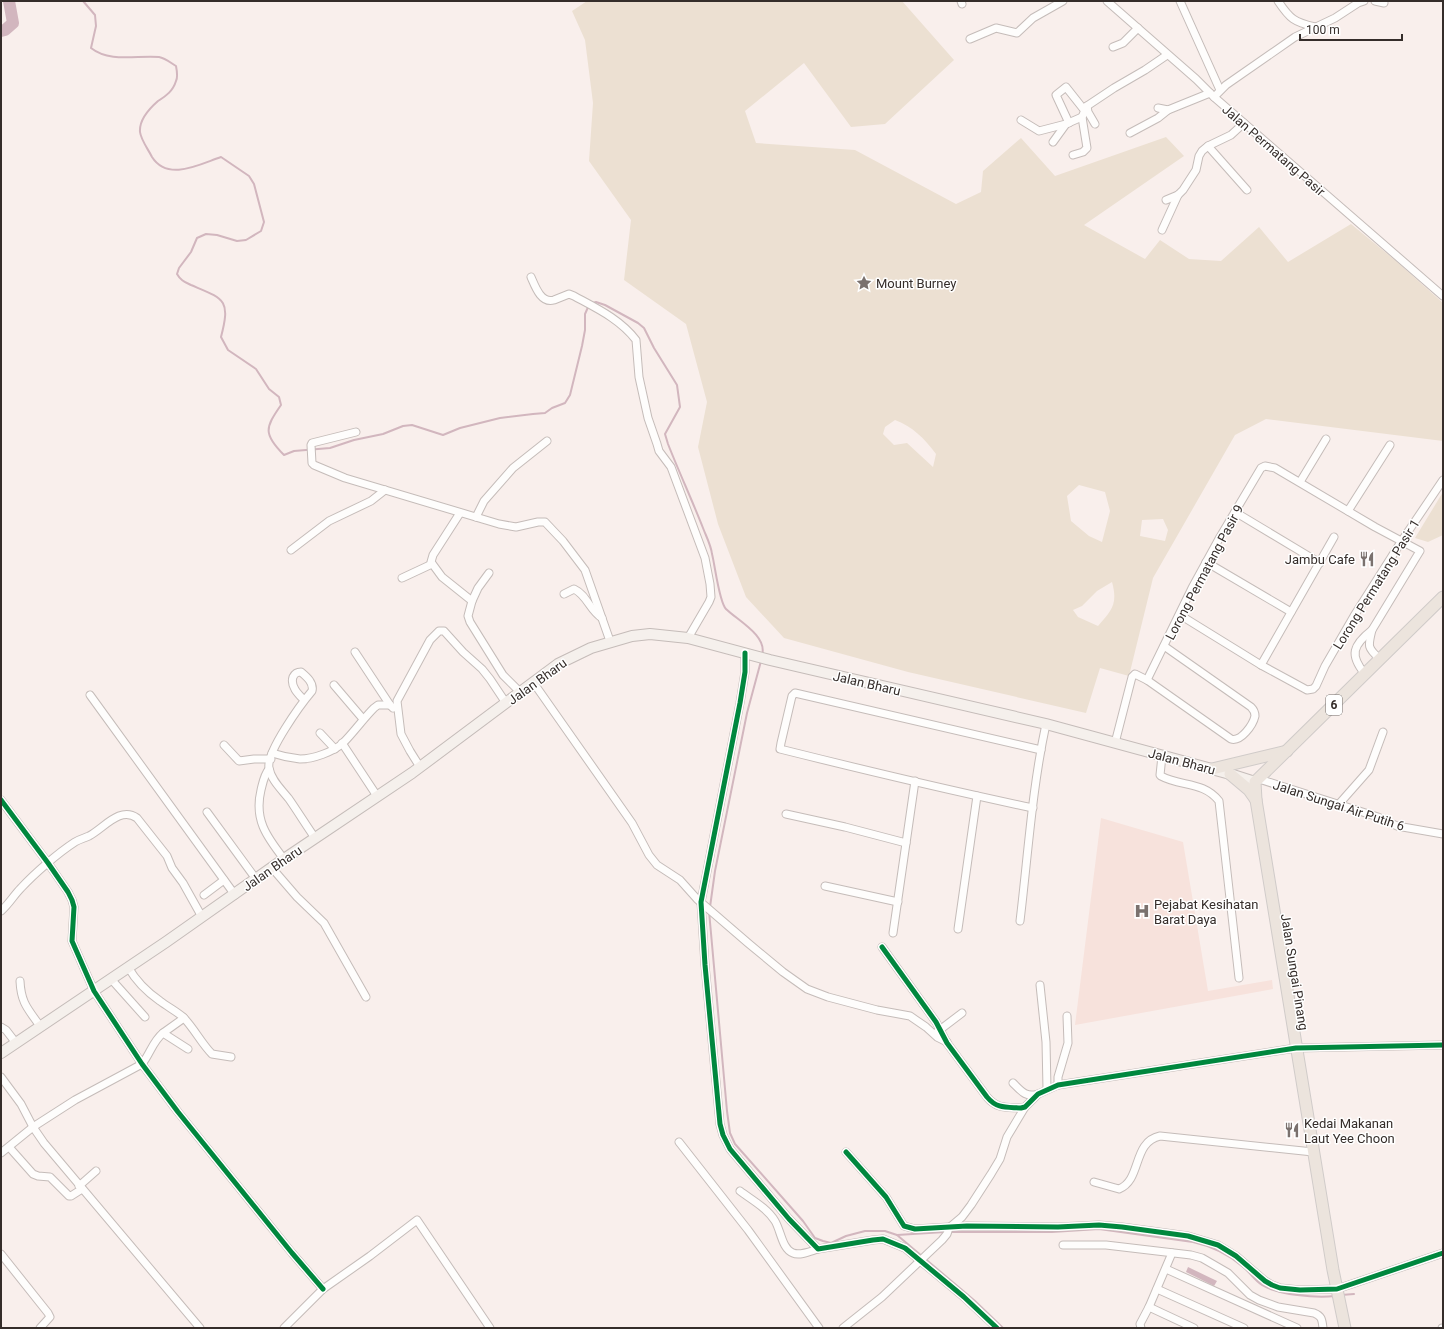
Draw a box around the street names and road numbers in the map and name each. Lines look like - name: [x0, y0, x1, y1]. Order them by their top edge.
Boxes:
- street label: Jalan Permatang Pasir: [1219, 102, 1329, 199]
- street label: Lorong Permatang Pasir 9: [1162, 502, 1246, 642]
- street label: Lorong Permatang Pasir 1: [1330, 516, 1423, 652]
- street label: Jalan Bharu: [505, 655, 570, 708]
- street label: Jalan Bharu: [832, 668, 902, 699]
- road number: 6: [1326, 695, 1342, 715]
- street label: Jalan Bharu: [1147, 745, 1217, 778]
- street label: Jalan Sungai Air Putih 6: [1271, 777, 1407, 834]
- street label: Jalan Bharu: [240, 843, 305, 894]
- street label: Jalan Sungai Pinang: [1278, 913, 1311, 1031]

